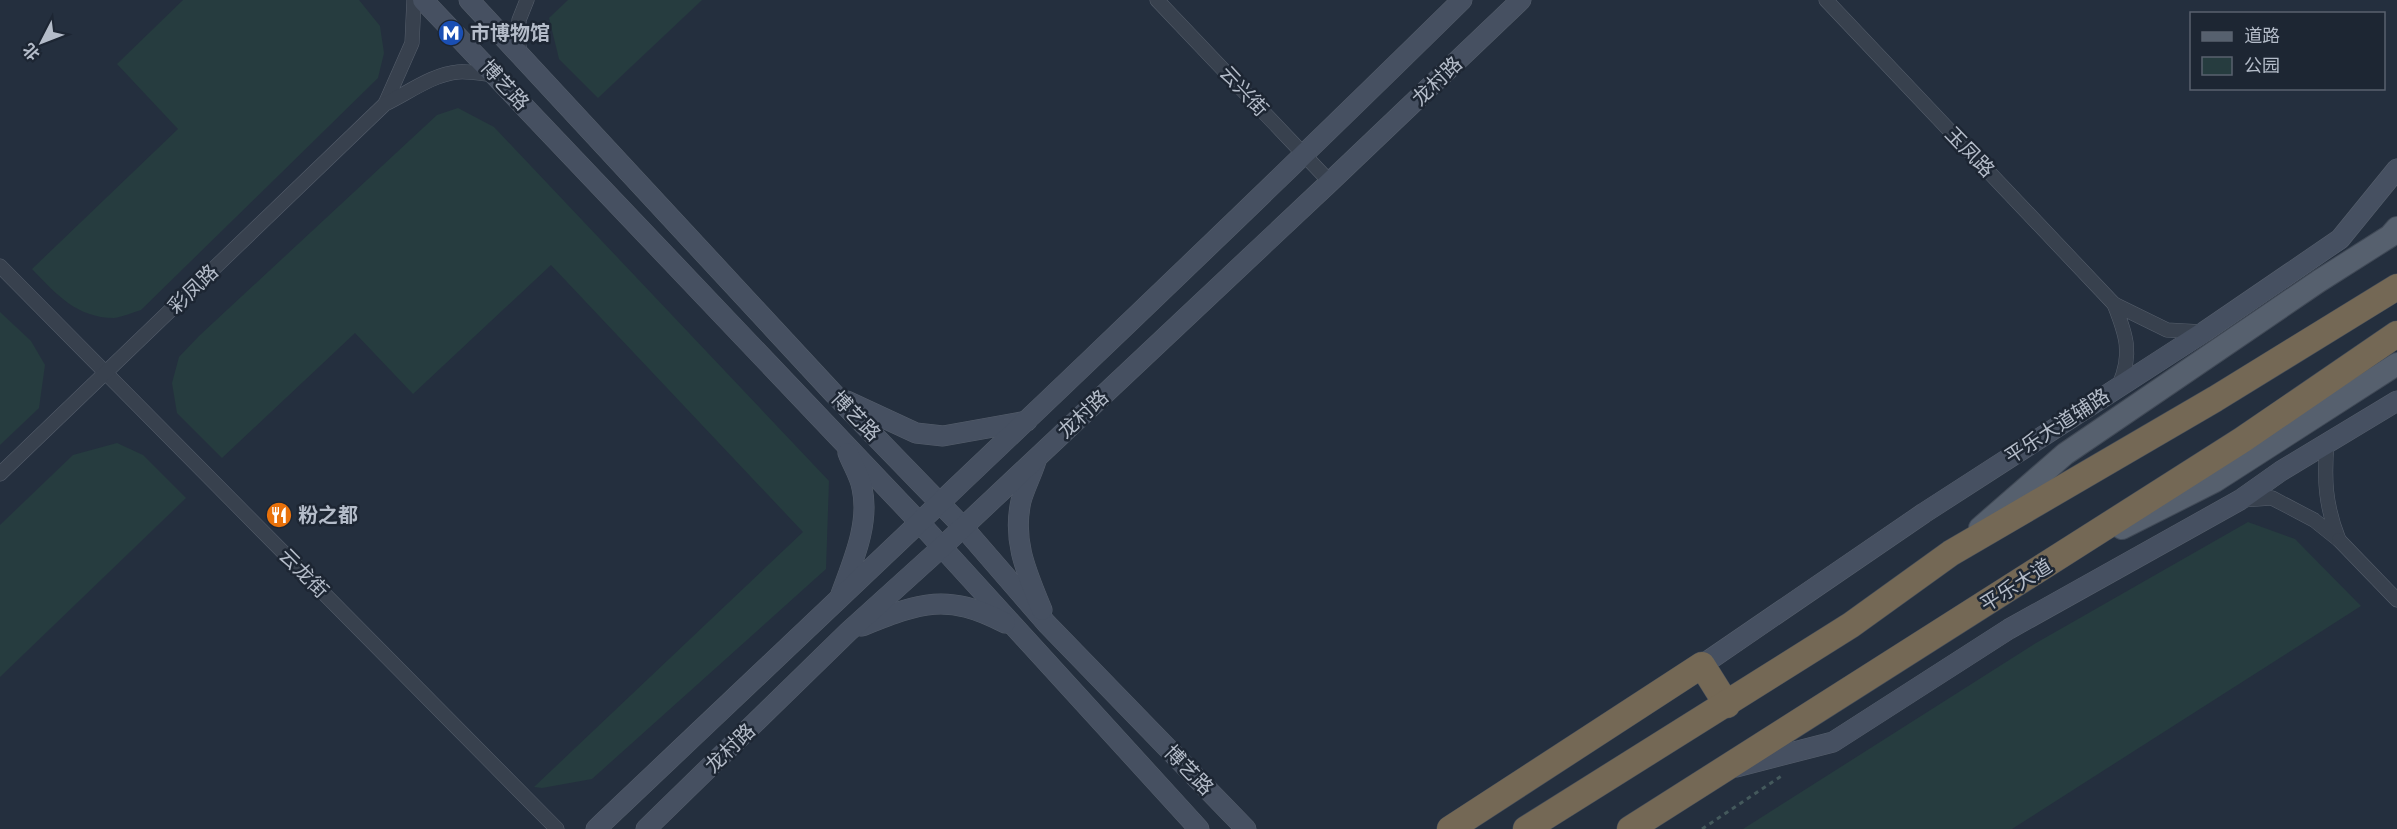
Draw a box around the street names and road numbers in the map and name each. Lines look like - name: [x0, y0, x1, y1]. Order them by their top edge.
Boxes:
- street label: 龙村路: [1406, 50, 1468, 111]
- street label: 博艺路: [475, 54, 536, 116]
- street label: 云兴街: [1214, 60, 1275, 122]
- street label: 玉凤路: [1940, 121, 2001, 183]
- street label: 彩凤路: [162, 258, 224, 319]
- street label: 平乐大道辅路: [1999, 382, 2114, 470]
- street label: 龙村路: [1052, 383, 1114, 444]
- street label: 博艺路: [826, 385, 887, 447]
- street label: 云龙街: [274, 542, 335, 603]
- street label: 平乐大道: [1975, 552, 2057, 617]
- street label: 龙村路: [699, 717, 761, 778]
- street label: 博艺路: [1159, 739, 1220, 801]

